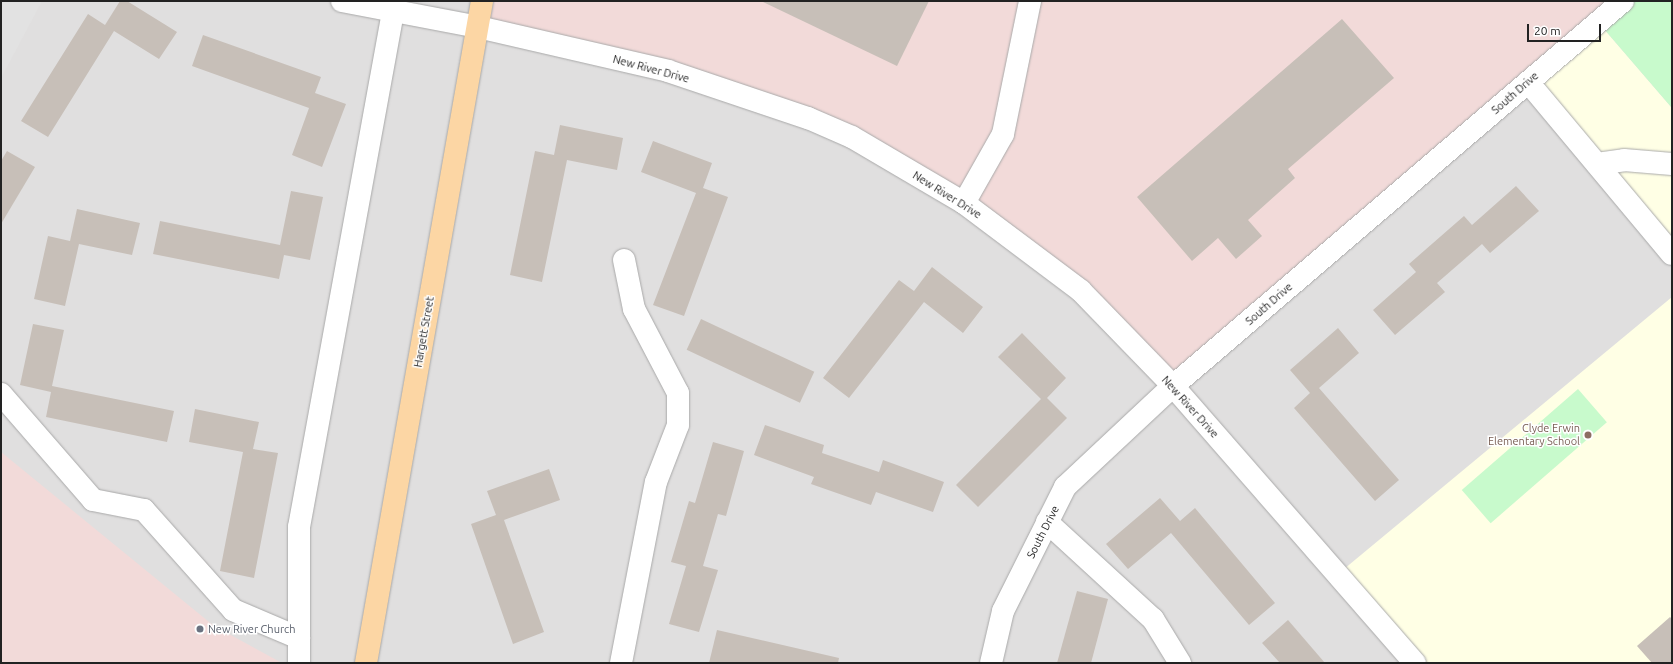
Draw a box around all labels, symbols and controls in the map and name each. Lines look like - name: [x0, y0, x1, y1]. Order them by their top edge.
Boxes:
- scale bar: [1529, 16, 1603, 42]
- text: 20 m: [1534, 24, 1561, 37]
- street label: New River Drive: [611, 52, 691, 86]
- street label: South Drive: [1489, 69, 1541, 117]
- street label: New River Drive: [910, 169, 984, 221]
- street label: South Drive: [1243, 280, 1295, 328]
- street label: Hargett Street: [411, 296, 437, 368]
- street label: New River Drive: [1159, 373, 1221, 441]
- place label: Clyde Erwin Elementary School: [1488, 422, 1580, 448]
- marker: Clyde Erwin Elementary School: [1583, 430, 1593, 440]
- street label: South Drive: [1024, 503, 1062, 561]
- place label: New River Church: [208, 622, 295, 636]
- marker: New River Church: [195, 624, 205, 634]

